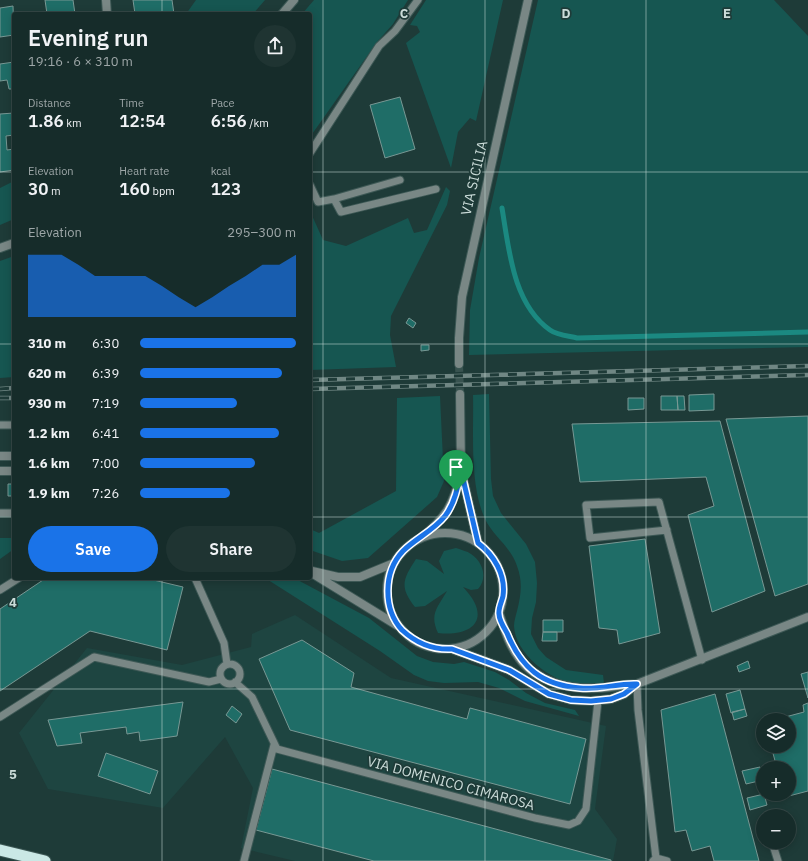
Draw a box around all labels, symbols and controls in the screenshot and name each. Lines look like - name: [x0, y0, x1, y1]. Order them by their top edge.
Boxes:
- text: C: [400, 5, 409, 22]
- text: D: [561, 5, 571, 22]
- text: E: [723, 5, 731, 22]
- text: Evening run: [28, 23, 148, 52]
- button: share: [254, 25, 296, 67]
- text: 19:16 · 6 × 310 m: [28, 53, 133, 70]
- text: Distance: [28, 96, 71, 110]
- text: Time: [119, 96, 144, 110]
- text: Pace: [211, 96, 235, 110]
- text: 1.86: [28, 110, 64, 132]
- text: 12:54: [119, 110, 166, 132]
- text: 6:56: [211, 110, 247, 132]
- text: km: [64, 116, 82, 130]
- text: /km: [247, 116, 269, 130]
- street label: VIA SICILIA: [457, 139, 491, 217]
- text: Elevation: [28, 164, 74, 178]
- text: Heart rate: [119, 164, 169, 178]
- text: kcal: [211, 164, 231, 178]
- text: 30: [28, 178, 48, 200]
- text: 160: [119, 178, 150, 200]
- text: 123: [211, 178, 241, 200]
- text: m: [48, 184, 61, 198]
- text: bpm: [150, 184, 175, 198]
- text: Elevation: [28, 224, 82, 241]
- text: 295–300 m: [227, 224, 296, 241]
- text: 310 m: [28, 335, 66, 352]
- text: 6:30: [92, 335, 119, 352]
- text: 620 m: [28, 365, 66, 382]
- text: 6:39: [92, 365, 119, 382]
- text: 930 m: [28, 395, 66, 412]
- text: 7:19: [92, 395, 119, 412]
- text: 1.2 km: [28, 425, 70, 442]
- text: 6:41: [92, 425, 119, 442]
- pin: [439, 450, 473, 491]
- text: 1.6 km: [28, 455, 70, 472]
- text: 7:00: [92, 455, 119, 472]
- icon: arrive: [445, 456, 467, 478]
- text: 1.9 km: [28, 485, 70, 502]
- text: 7:26: [92, 485, 119, 502]
- button: Save: [28, 526, 158, 572]
- button: Share: [166, 526, 296, 572]
- text: 4: [9, 594, 17, 611]
- map controls: [756, 713, 796, 849]
- button: layers: [756, 713, 796, 753]
- street label: VIA DOMENICO CIMAROSA: [365, 752, 537, 814]
- button: +: [756, 761, 796, 801]
- text: 5: [9, 766, 17, 783]
- button: −: [756, 809, 796, 849]

